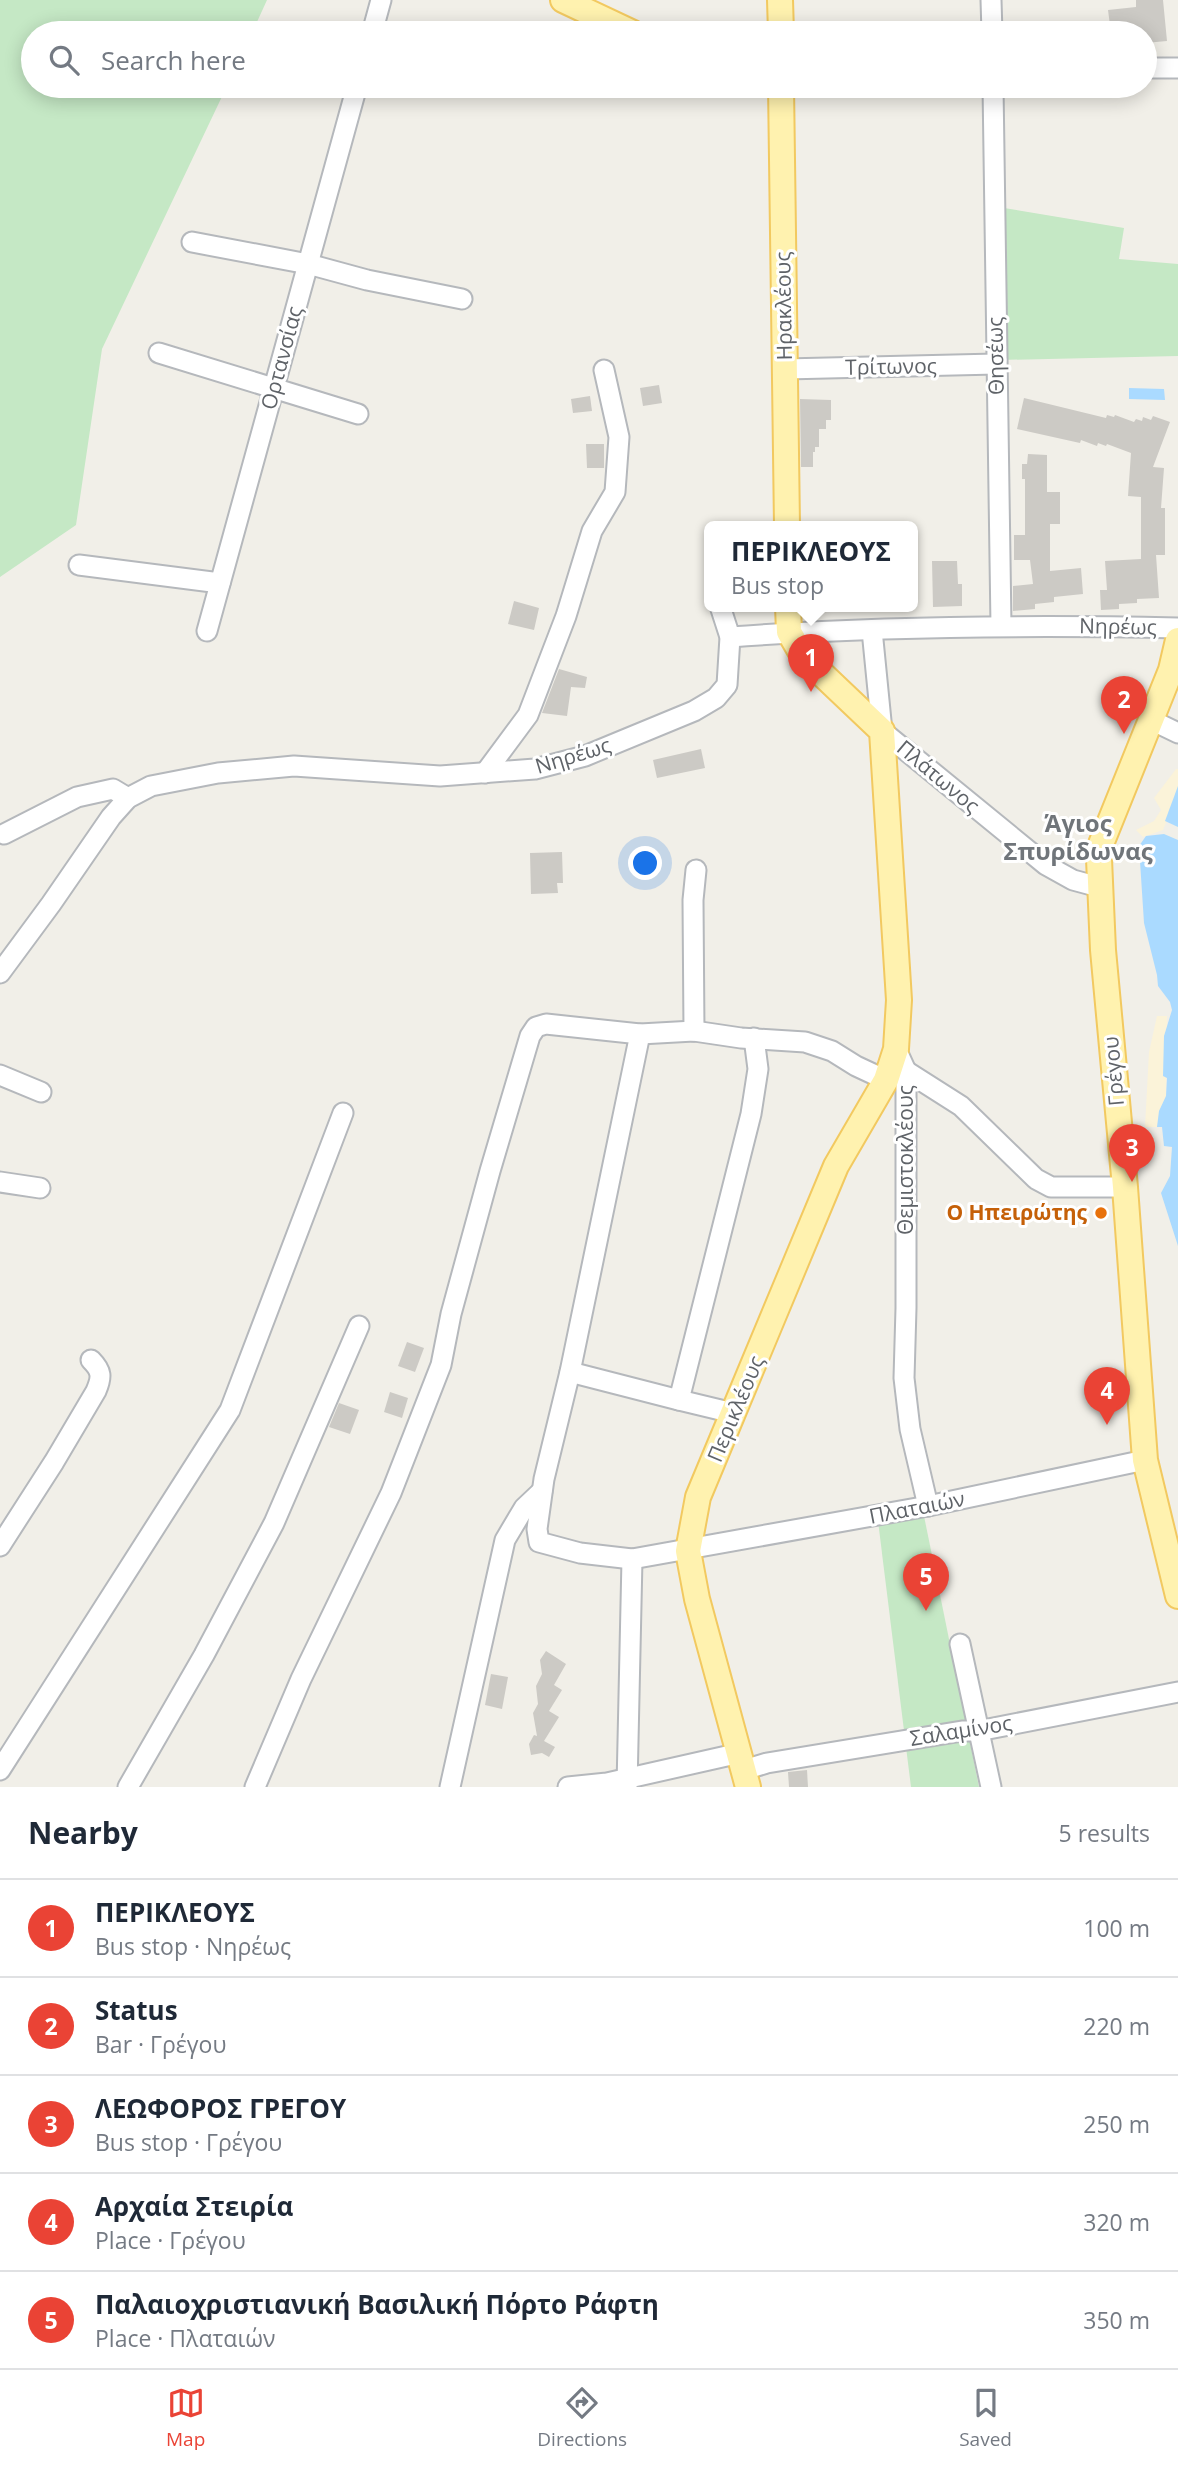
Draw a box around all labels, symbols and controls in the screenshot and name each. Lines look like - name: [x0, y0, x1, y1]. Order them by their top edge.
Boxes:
- search box: [21, 21, 1157, 98]
- icon: search: [45, 41, 83, 79]
- text: Search here: [101, 42, 246, 78]
- street label: Ηρακλέους: [768, 251, 798, 361]
- street label: Ορτανσίας: [254, 303, 308, 413]
- street label: Θησέως: [980, 317, 1010, 395]
- street label: Τρίτωνος: [845, 351, 937, 381]
- popup: [704, 521, 918, 612]
- text: ΠΕΡΙΚΛΕΟΥΣ: [731, 533, 891, 569]
- text: Bus stop: [731, 569, 824, 601]
- street label: Νηρέως: [1079, 611, 1157, 641]
- pin: 1: [788, 634, 834, 692]
- pin: 2: [1101, 676, 1147, 734]
- street label: Νηρέως: [531, 730, 614, 780]
- street label: Πλάτωνος: [891, 733, 986, 819]
- district label: Άγιος Σπυρίδωνας: [1003, 806, 1153, 867]
- your location: [628, 846, 662, 880]
- street label: Γρέγου: [1096, 1035, 1130, 1107]
- street label: Θεμιστοκλέους: [891, 1085, 919, 1235]
- pin: 3: [1109, 1124, 1155, 1182]
- place label: Ο Ηπειρώτης: [946, 1198, 1088, 1226]
- marker: Ο Ηπειρώτης: [1093, 1205, 1109, 1221]
- street label: Περικλέους: [700, 1351, 770, 1466]
- pin: 4: [1084, 1367, 1130, 1425]
- street label: Πλαταιών: [867, 1484, 967, 1530]
- pin: 5: [903, 1553, 949, 1611]
- street label: Σαλαμίνος: [908, 1708, 1014, 1752]
- text: Nearby: [28, 1812, 138, 1853]
- text: 5 results: [1059, 1817, 1150, 1849]
- text: ΠΕΡΙΚΛΕΟΥΣ: [95, 1894, 255, 1930]
- text: 1: [44, 1912, 58, 1944]
- text: 100 m: [1083, 1912, 1150, 1944]
- text: Bus stop · Νηρέως: [95, 1930, 291, 1962]
- text: Status: [95, 1992, 178, 2028]
- text: 2: [44, 2010, 58, 2042]
- text: 220 m: [1083, 2010, 1150, 2042]
- text: Bar · Γρέγου: [95, 2028, 226, 2060]
- text: ΛΕΩΦΟΡΟΣ ΓΡΕΓΟΥ: [95, 2090, 346, 2126]
- text: 3: [44, 2108, 58, 2140]
- text: 250 m: [1083, 2108, 1150, 2140]
- text: Bus stop · Γρέγου: [95, 2126, 282, 2158]
- text: Αρχαία Στειρία: [95, 2188, 293, 2224]
- text: 4: [44, 2206, 58, 2238]
- text: 320 m: [1083, 2206, 1150, 2238]
- text: Place · Γρέγου: [95, 2224, 246, 2256]
- text: Παλαιοχριστιανική Βασιλική Πόρτο Ράφτη: [95, 2286, 659, 2322]
- text: 5: [44, 2304, 58, 2336]
- text: 350 m: [1083, 2304, 1150, 2336]
- text: Place · Πλαταιών: [95, 2322, 275, 2354]
- tab: Map: [166, 2384, 205, 2452]
- tab: Directions: [537, 2384, 627, 2452]
- tab: Saved: [959, 2384, 1012, 2452]

